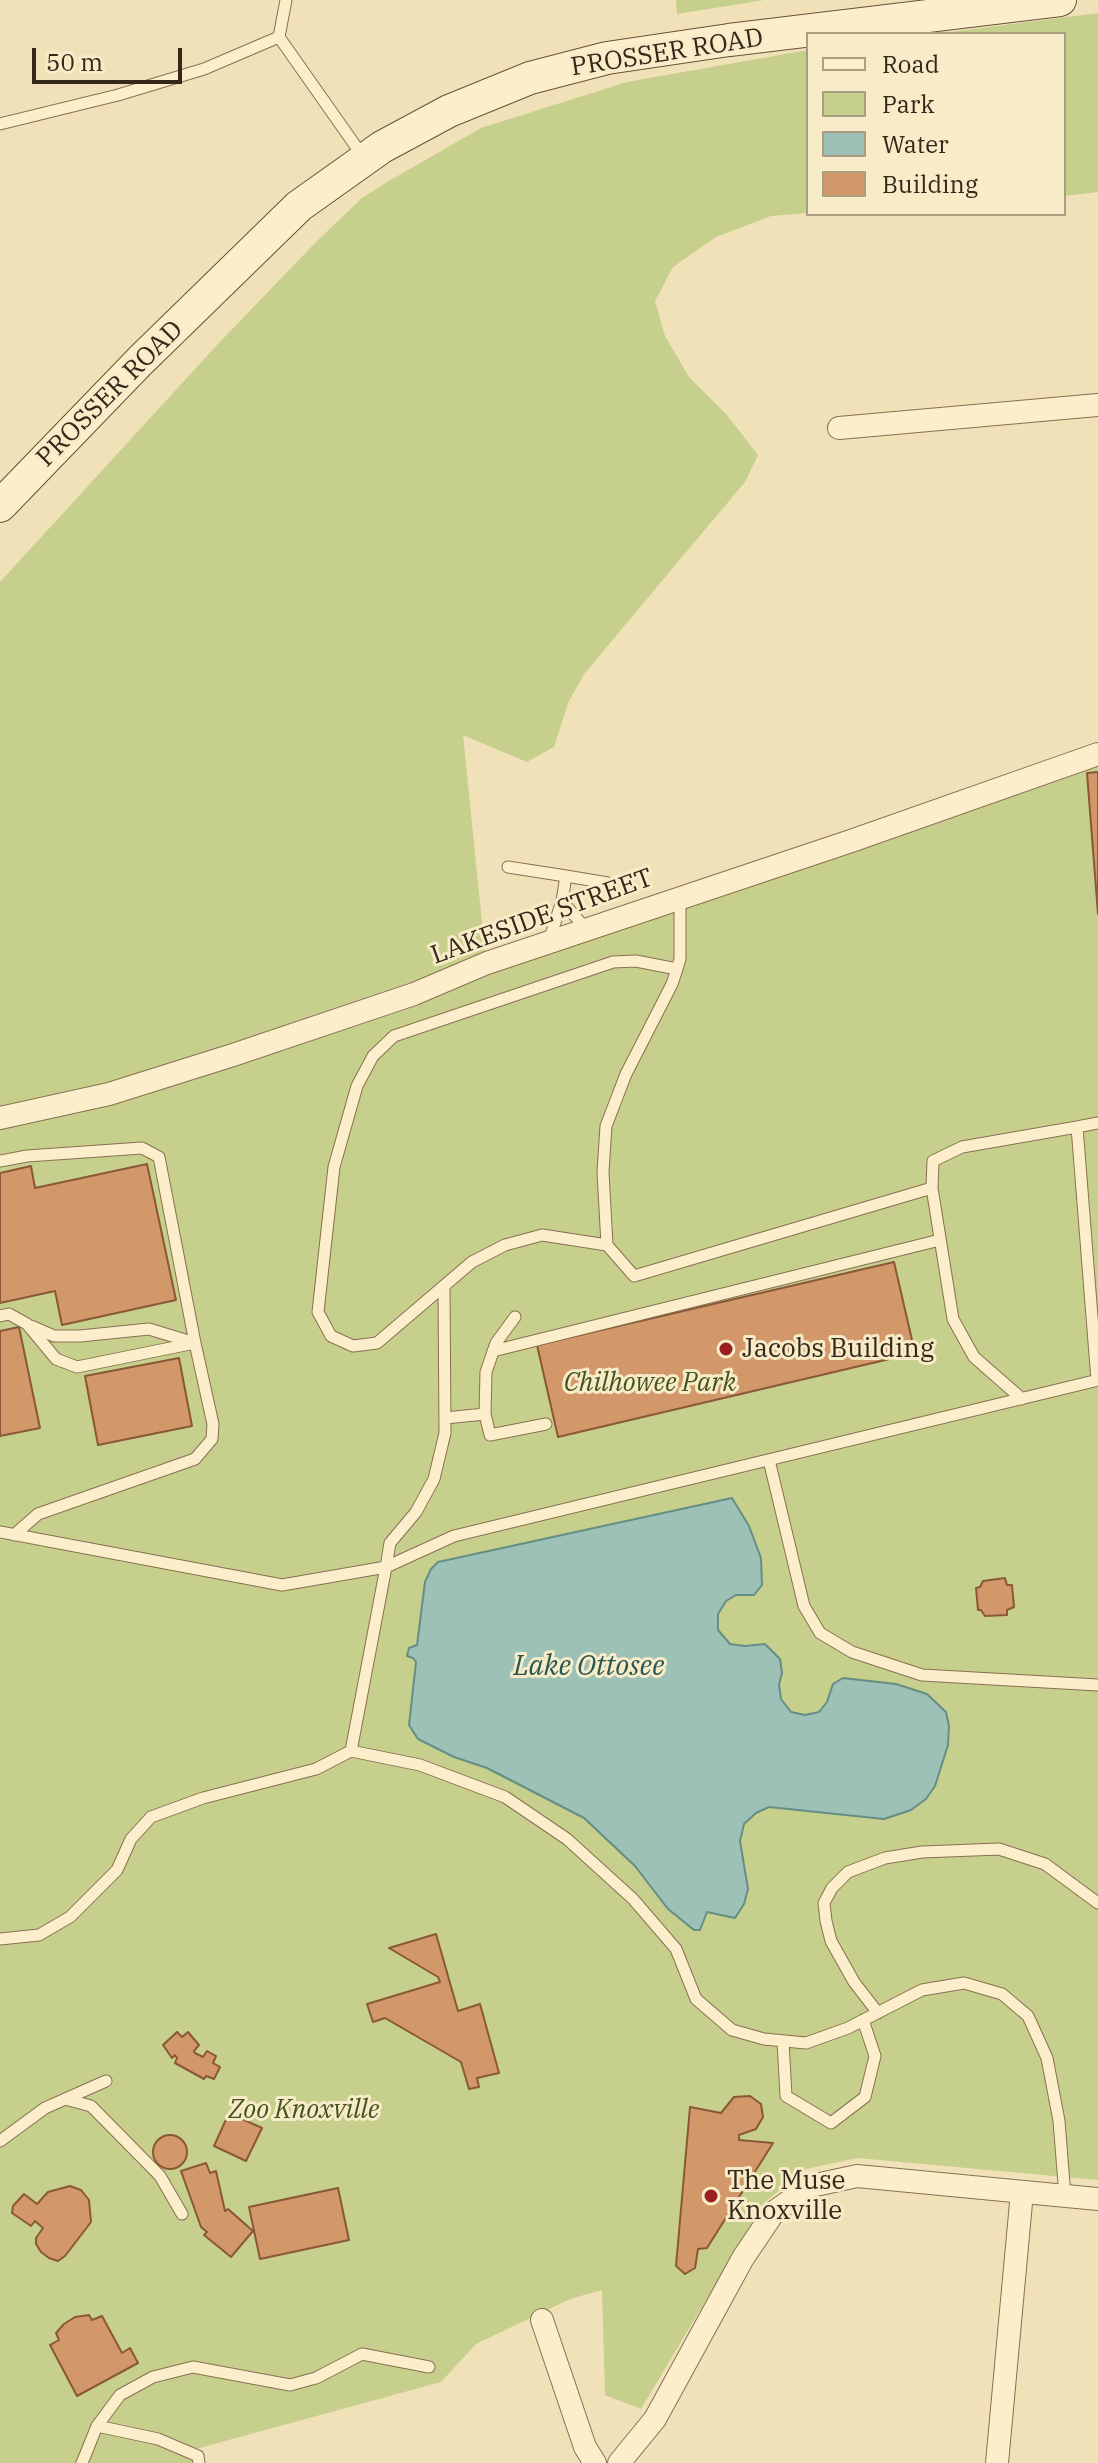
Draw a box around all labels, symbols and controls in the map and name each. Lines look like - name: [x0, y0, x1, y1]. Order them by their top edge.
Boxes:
- street label: PROSSER ROAD: [569, 22, 765, 84]
- scale bar: [36, 32, 186, 82]
- legend: [806, 32, 1066, 216]
- text: 50 m: [46, 46, 103, 78]
- text: Road: [882, 48, 939, 80]
- text: Park: [882, 88, 934, 120]
- text: Water: [882, 128, 949, 160]
- text: Building: [882, 168, 978, 200]
- street label: PROSSER ROAD: [30, 314, 190, 474]
- street label: LAKESIDE STREET: [427, 862, 657, 972]
- place label: Jacobs Building: [742, 1333, 934, 1365]
- marker: Jacobs Building: [717, 1340, 735, 1358]
- park label: Chilhowee Park: [564, 1367, 736, 1399]
- water label: Lake Ottosee: [513, 1650, 665, 1684]
- park label: Zoo Knoxville: [229, 2094, 379, 2126]
- place label: The Muse Knoxville: [727, 2165, 846, 2226]
- marker: The Muse Knoxville: [702, 2187, 720, 2205]

